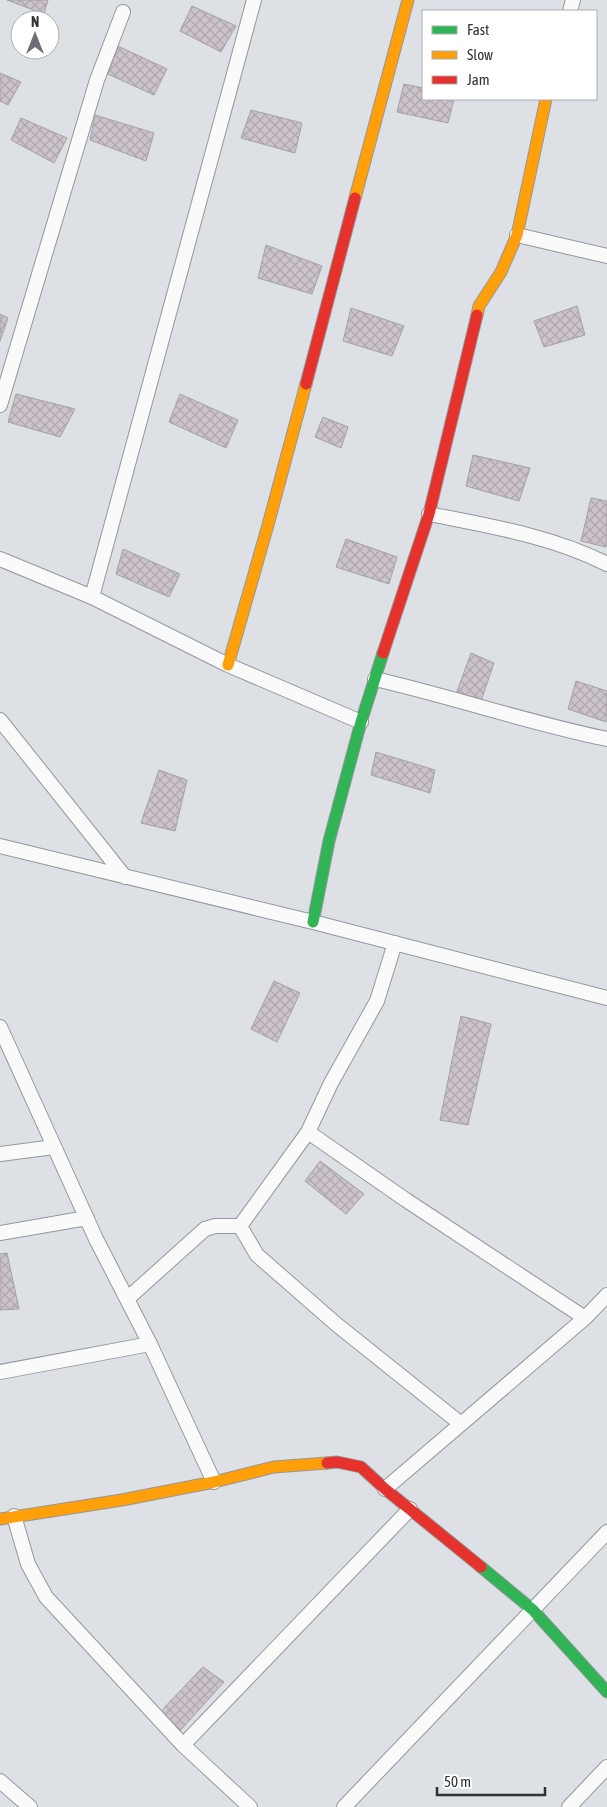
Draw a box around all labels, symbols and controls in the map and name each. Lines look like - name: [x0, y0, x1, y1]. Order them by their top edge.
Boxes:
- north arrow: [10, 10, 60, 60]
- legend: [422, 10, 597, 100]
- text: N: [31, 14, 39, 30]
- text: Fast: [467, 21, 489, 38]
- text: Slow: [467, 46, 493, 63]
- text: Jam: [467, 71, 490, 88]
- scale bar: [437, 1764, 544, 1796]
- text: 50 m: [444, 1773, 471, 1790]

